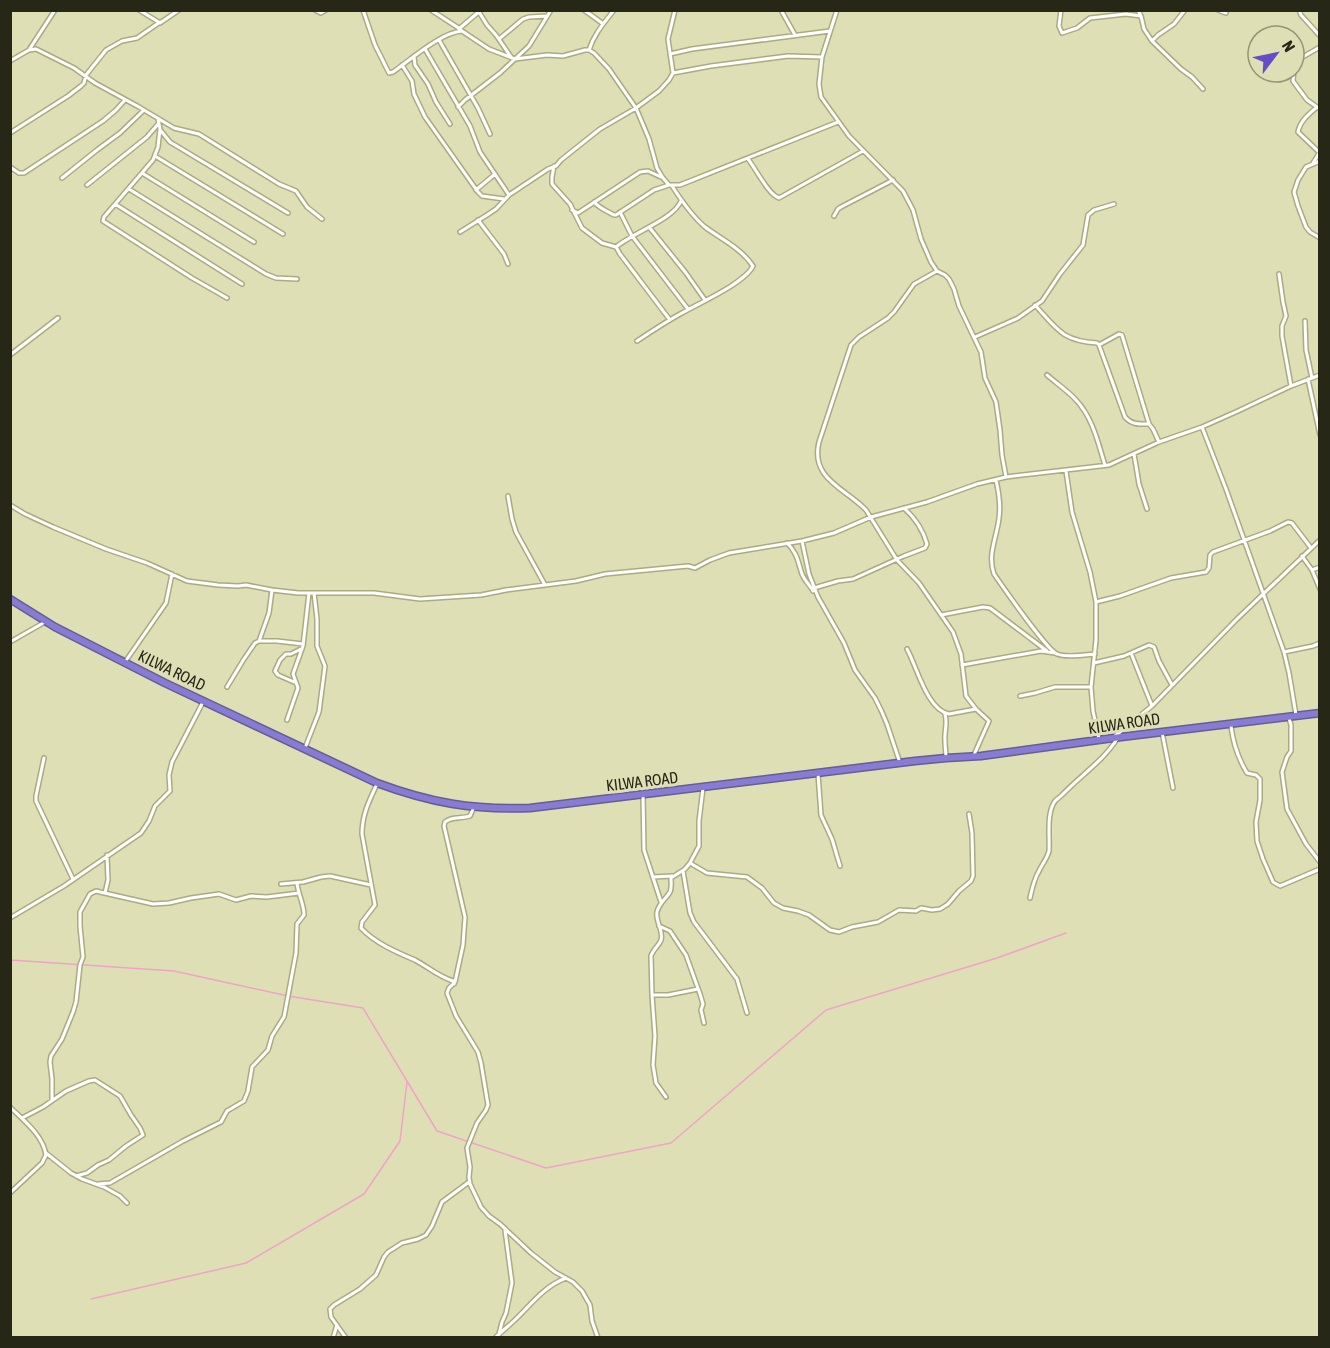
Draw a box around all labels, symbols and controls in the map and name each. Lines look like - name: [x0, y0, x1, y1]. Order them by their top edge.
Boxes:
- north arrow: [1246, 24, 1306, 84]
- text: N: [1279, 37, 1299, 55]
- street label: KILWA ROAD: [135, 646, 209, 694]
- street label: KILWA ROAD: [1087, 709, 1161, 737]
- street label: KILWA ROAD: [605, 768, 679, 794]

